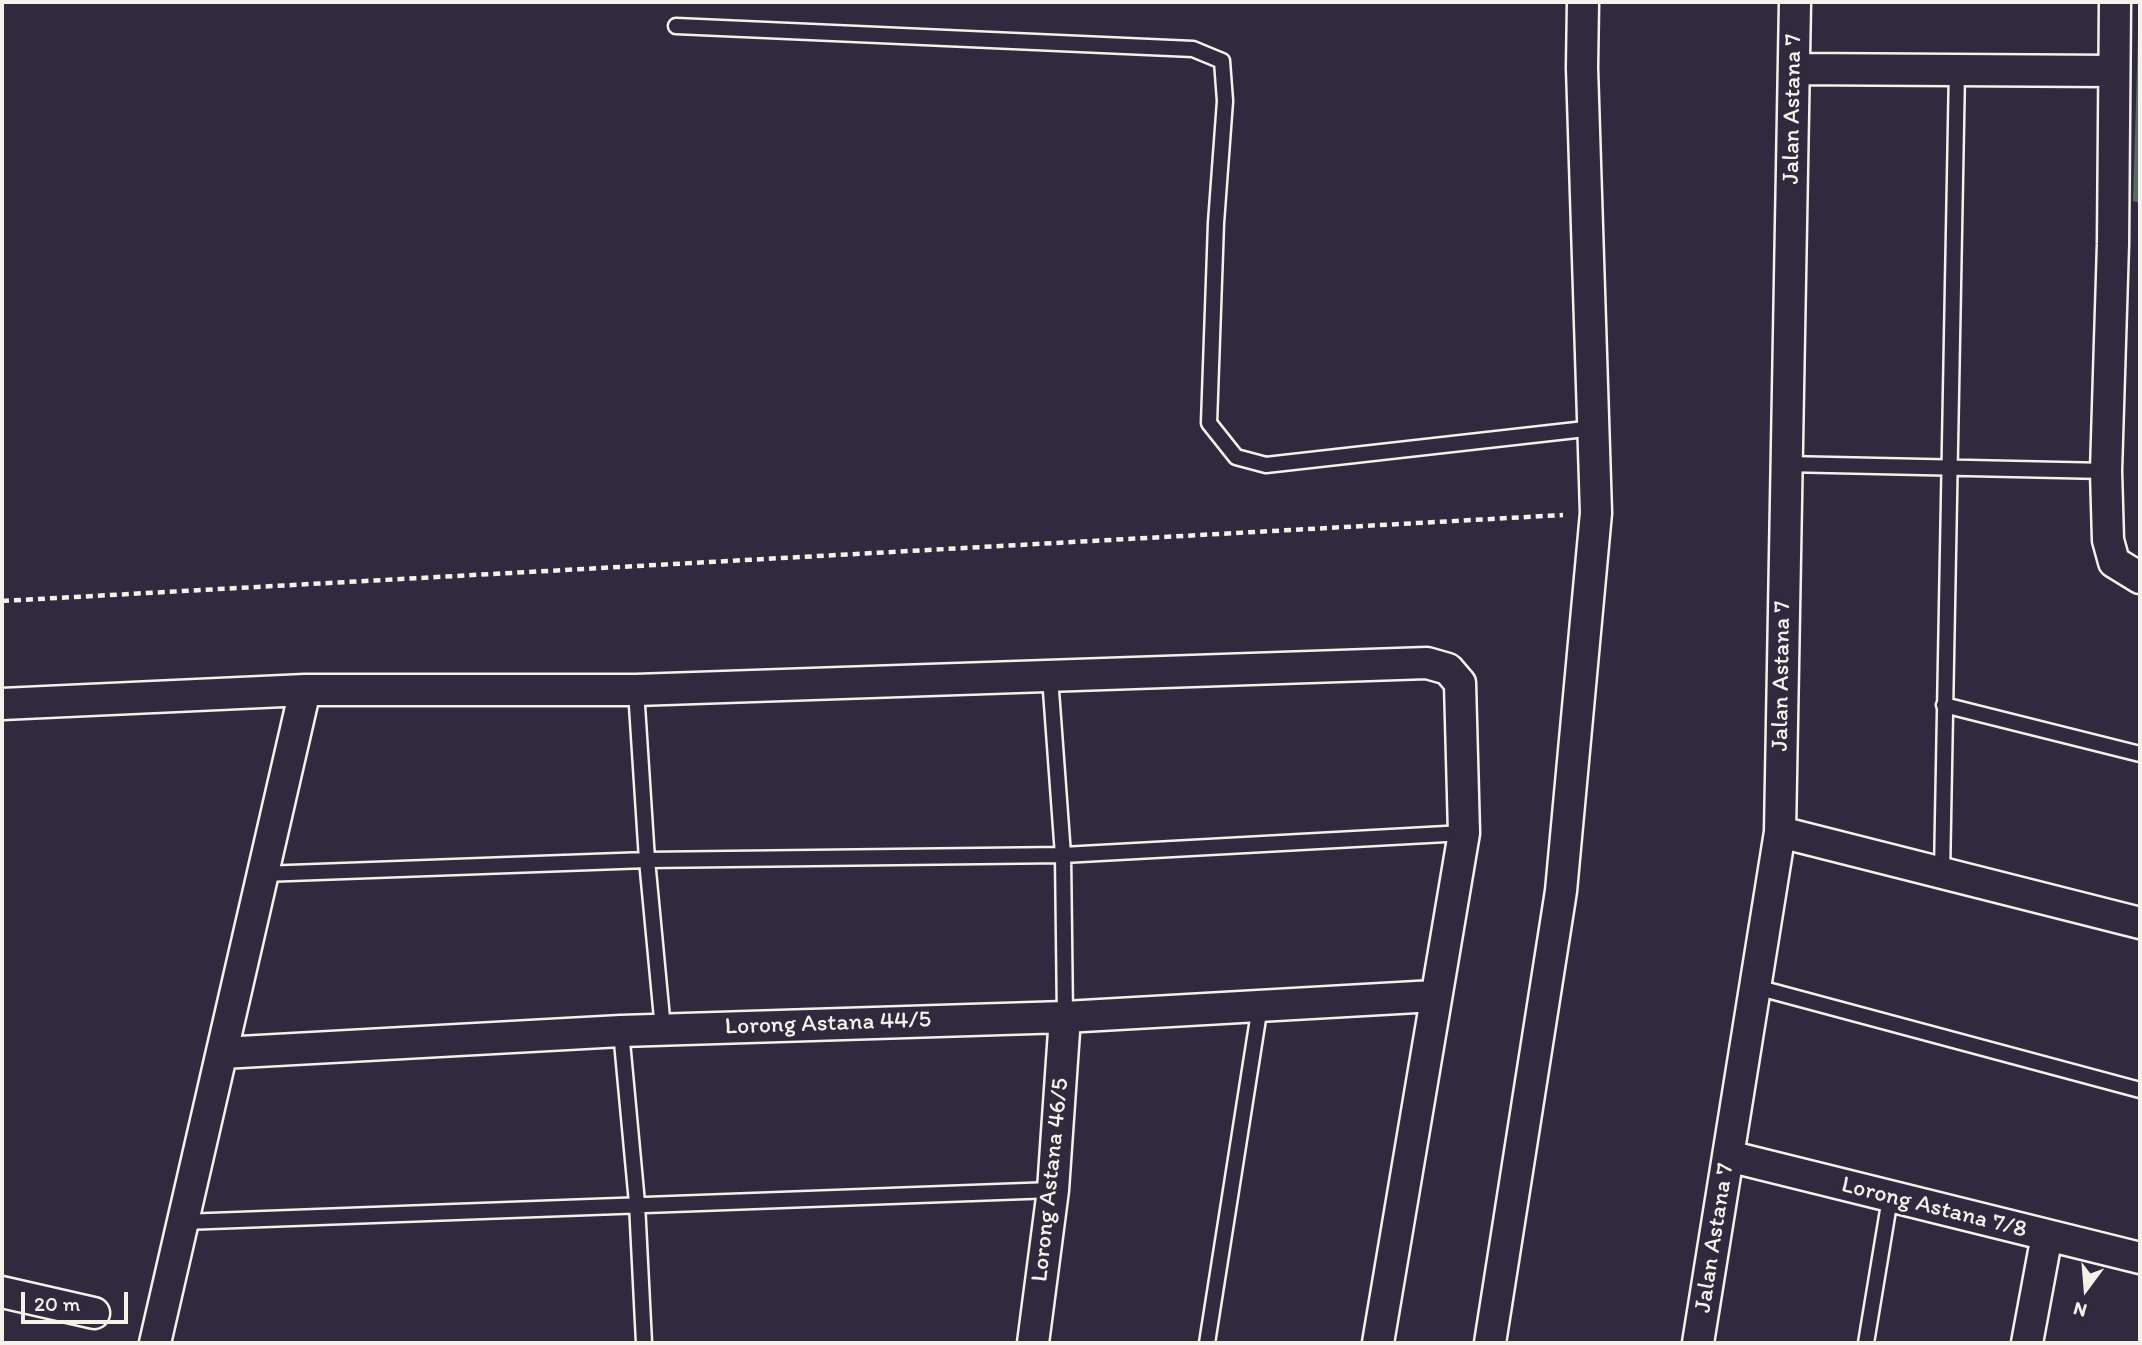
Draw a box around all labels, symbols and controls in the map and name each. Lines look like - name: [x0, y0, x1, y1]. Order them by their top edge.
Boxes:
- street label: Jalan Astana 7: [1777, 33, 1809, 185]
- street label: Jalan Astana 7: [1766, 600, 1798, 752]
- street label: Lorong Astana 44/5: [724, 1006, 932, 1042]
- street label: Lorong Astana 46/5: [1026, 1077, 1076, 1283]
- street label: Jalan Astana 7: [1689, 1161, 1741, 1315]
- street label: Lorong Astana 7/8: [1838, 1171, 2030, 1245]
- north arrow: [2051, 1254, 2121, 1324]
- scale bar: [24, 1278, 131, 1322]
- text: 20 m: [34, 1291, 80, 1316]
- text: N: [2071, 1297, 2089, 1322]

